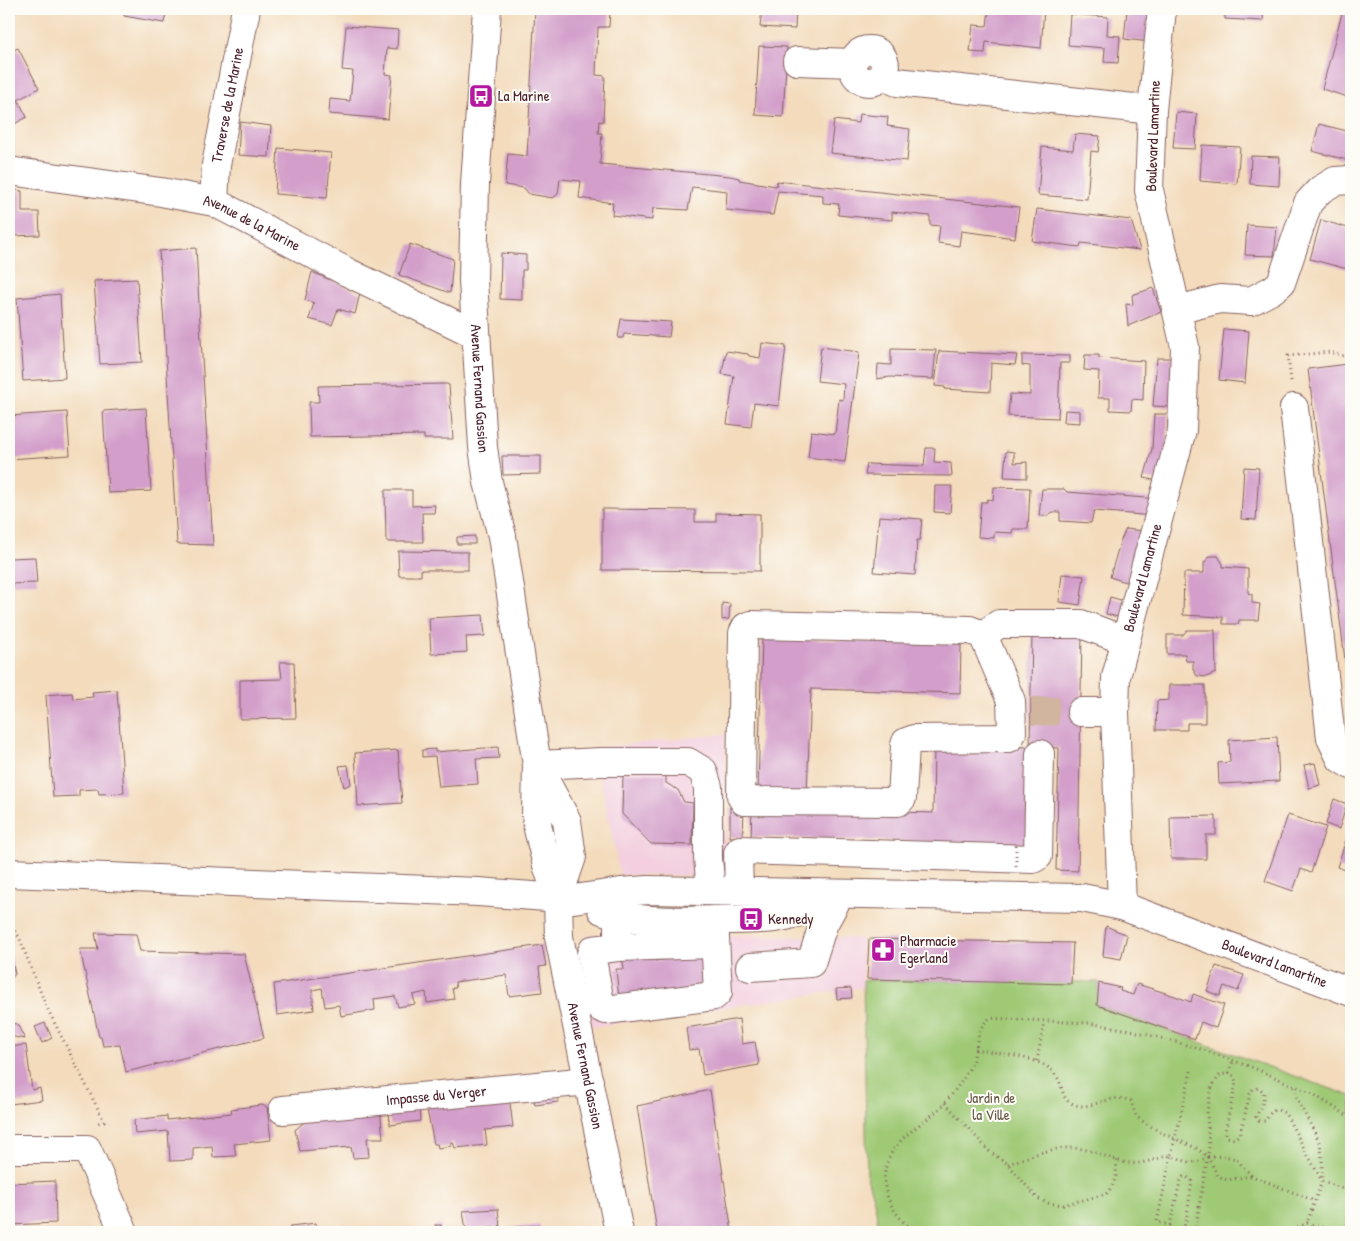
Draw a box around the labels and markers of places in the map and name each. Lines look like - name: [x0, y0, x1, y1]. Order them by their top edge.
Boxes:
- bus stop icon: La Marine: [468, 83, 494, 109]
- place label: La Marine: [498, 85, 550, 106]
- bus stop icon: Kennedy: [738, 906, 764, 932]
- place label: Kennedy: [768, 908, 814, 929]
- place label: Pharmacie Egerland: [900, 930, 956, 968]
- pharmacy icon: Pharmacie Egerland: [870, 937, 896, 963]

